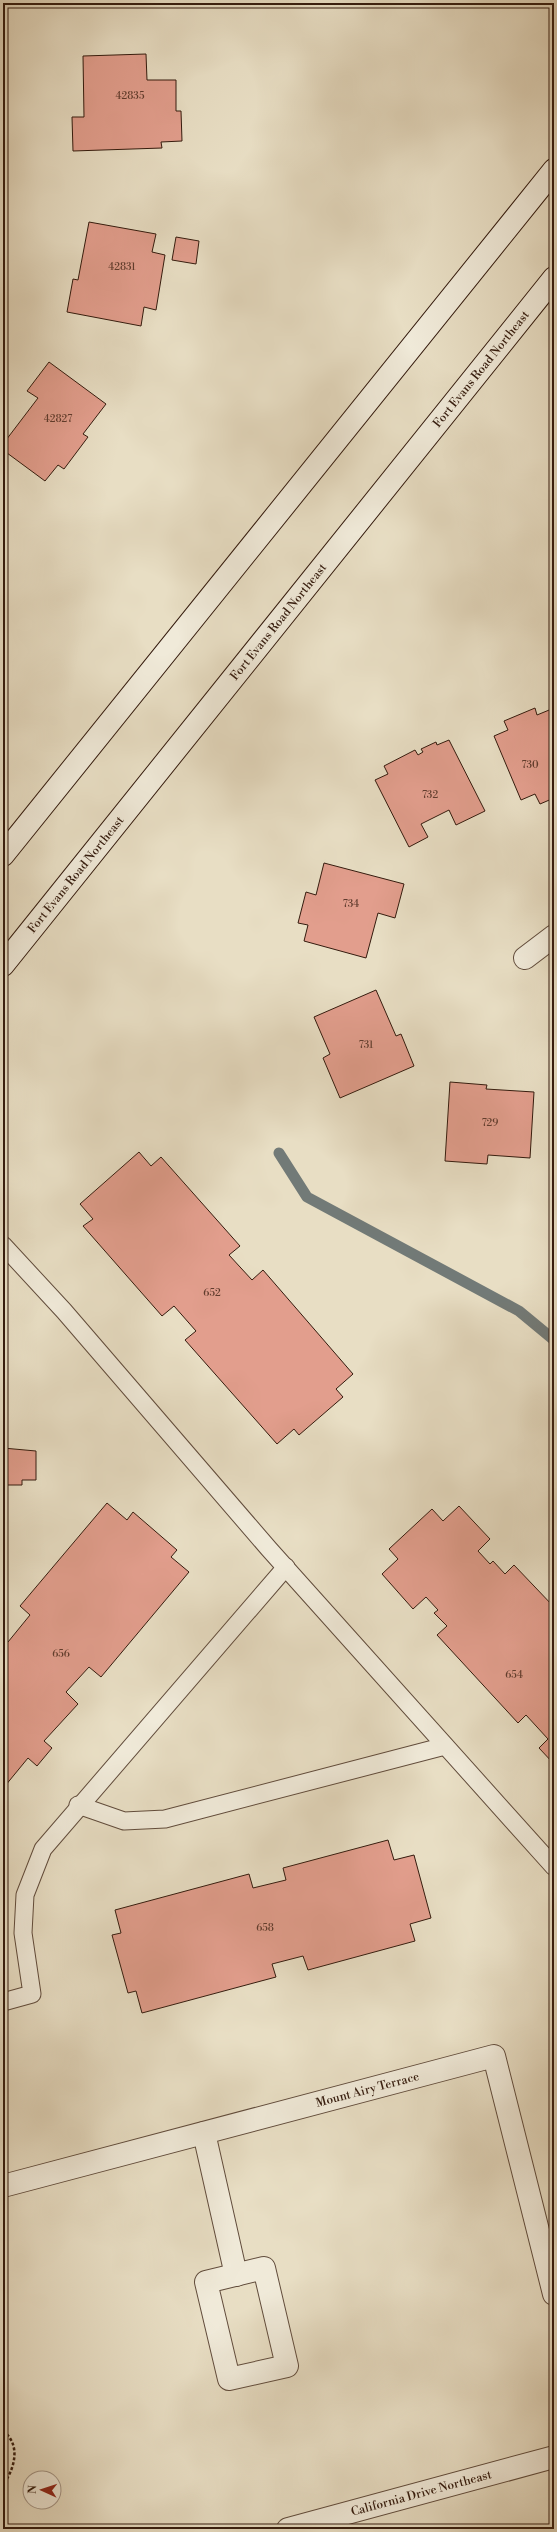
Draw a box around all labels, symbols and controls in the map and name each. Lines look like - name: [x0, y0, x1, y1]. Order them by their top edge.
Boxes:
- house number: 42835: [116, 90, 145, 102]
- house number: 42831: [108, 261, 136, 273]
- street label: Fort Evans Road Northeast: [430, 307, 533, 431]
- house number: 42827: [44, 413, 72, 425]
- street label: Fort Evans Road Northeast: [227, 560, 330, 683]
- house number: 730: [521, 759, 539, 771]
- house number: 732: [422, 789, 438, 801]
- street label: Fort Evans Road Northeast: [24, 812, 127, 936]
- house number: 734: [343, 898, 359, 910]
- house number: 731: [359, 1039, 374, 1051]
- house number: 729: [482, 1117, 498, 1129]
- house number: 652: [203, 1287, 221, 1299]
- house number: 656: [52, 1648, 70, 1660]
- house number: 654: [505, 1669, 523, 1681]
- house number: 658: [256, 1922, 274, 1934]
- street label: Mount Airy Terrace: [314, 2069, 421, 2110]
- street label: California Drive Northeast: [349, 2467, 494, 2519]
- north arrow: [22, 2470, 62, 2510]
- text: N: [26, 2485, 40, 2494]

